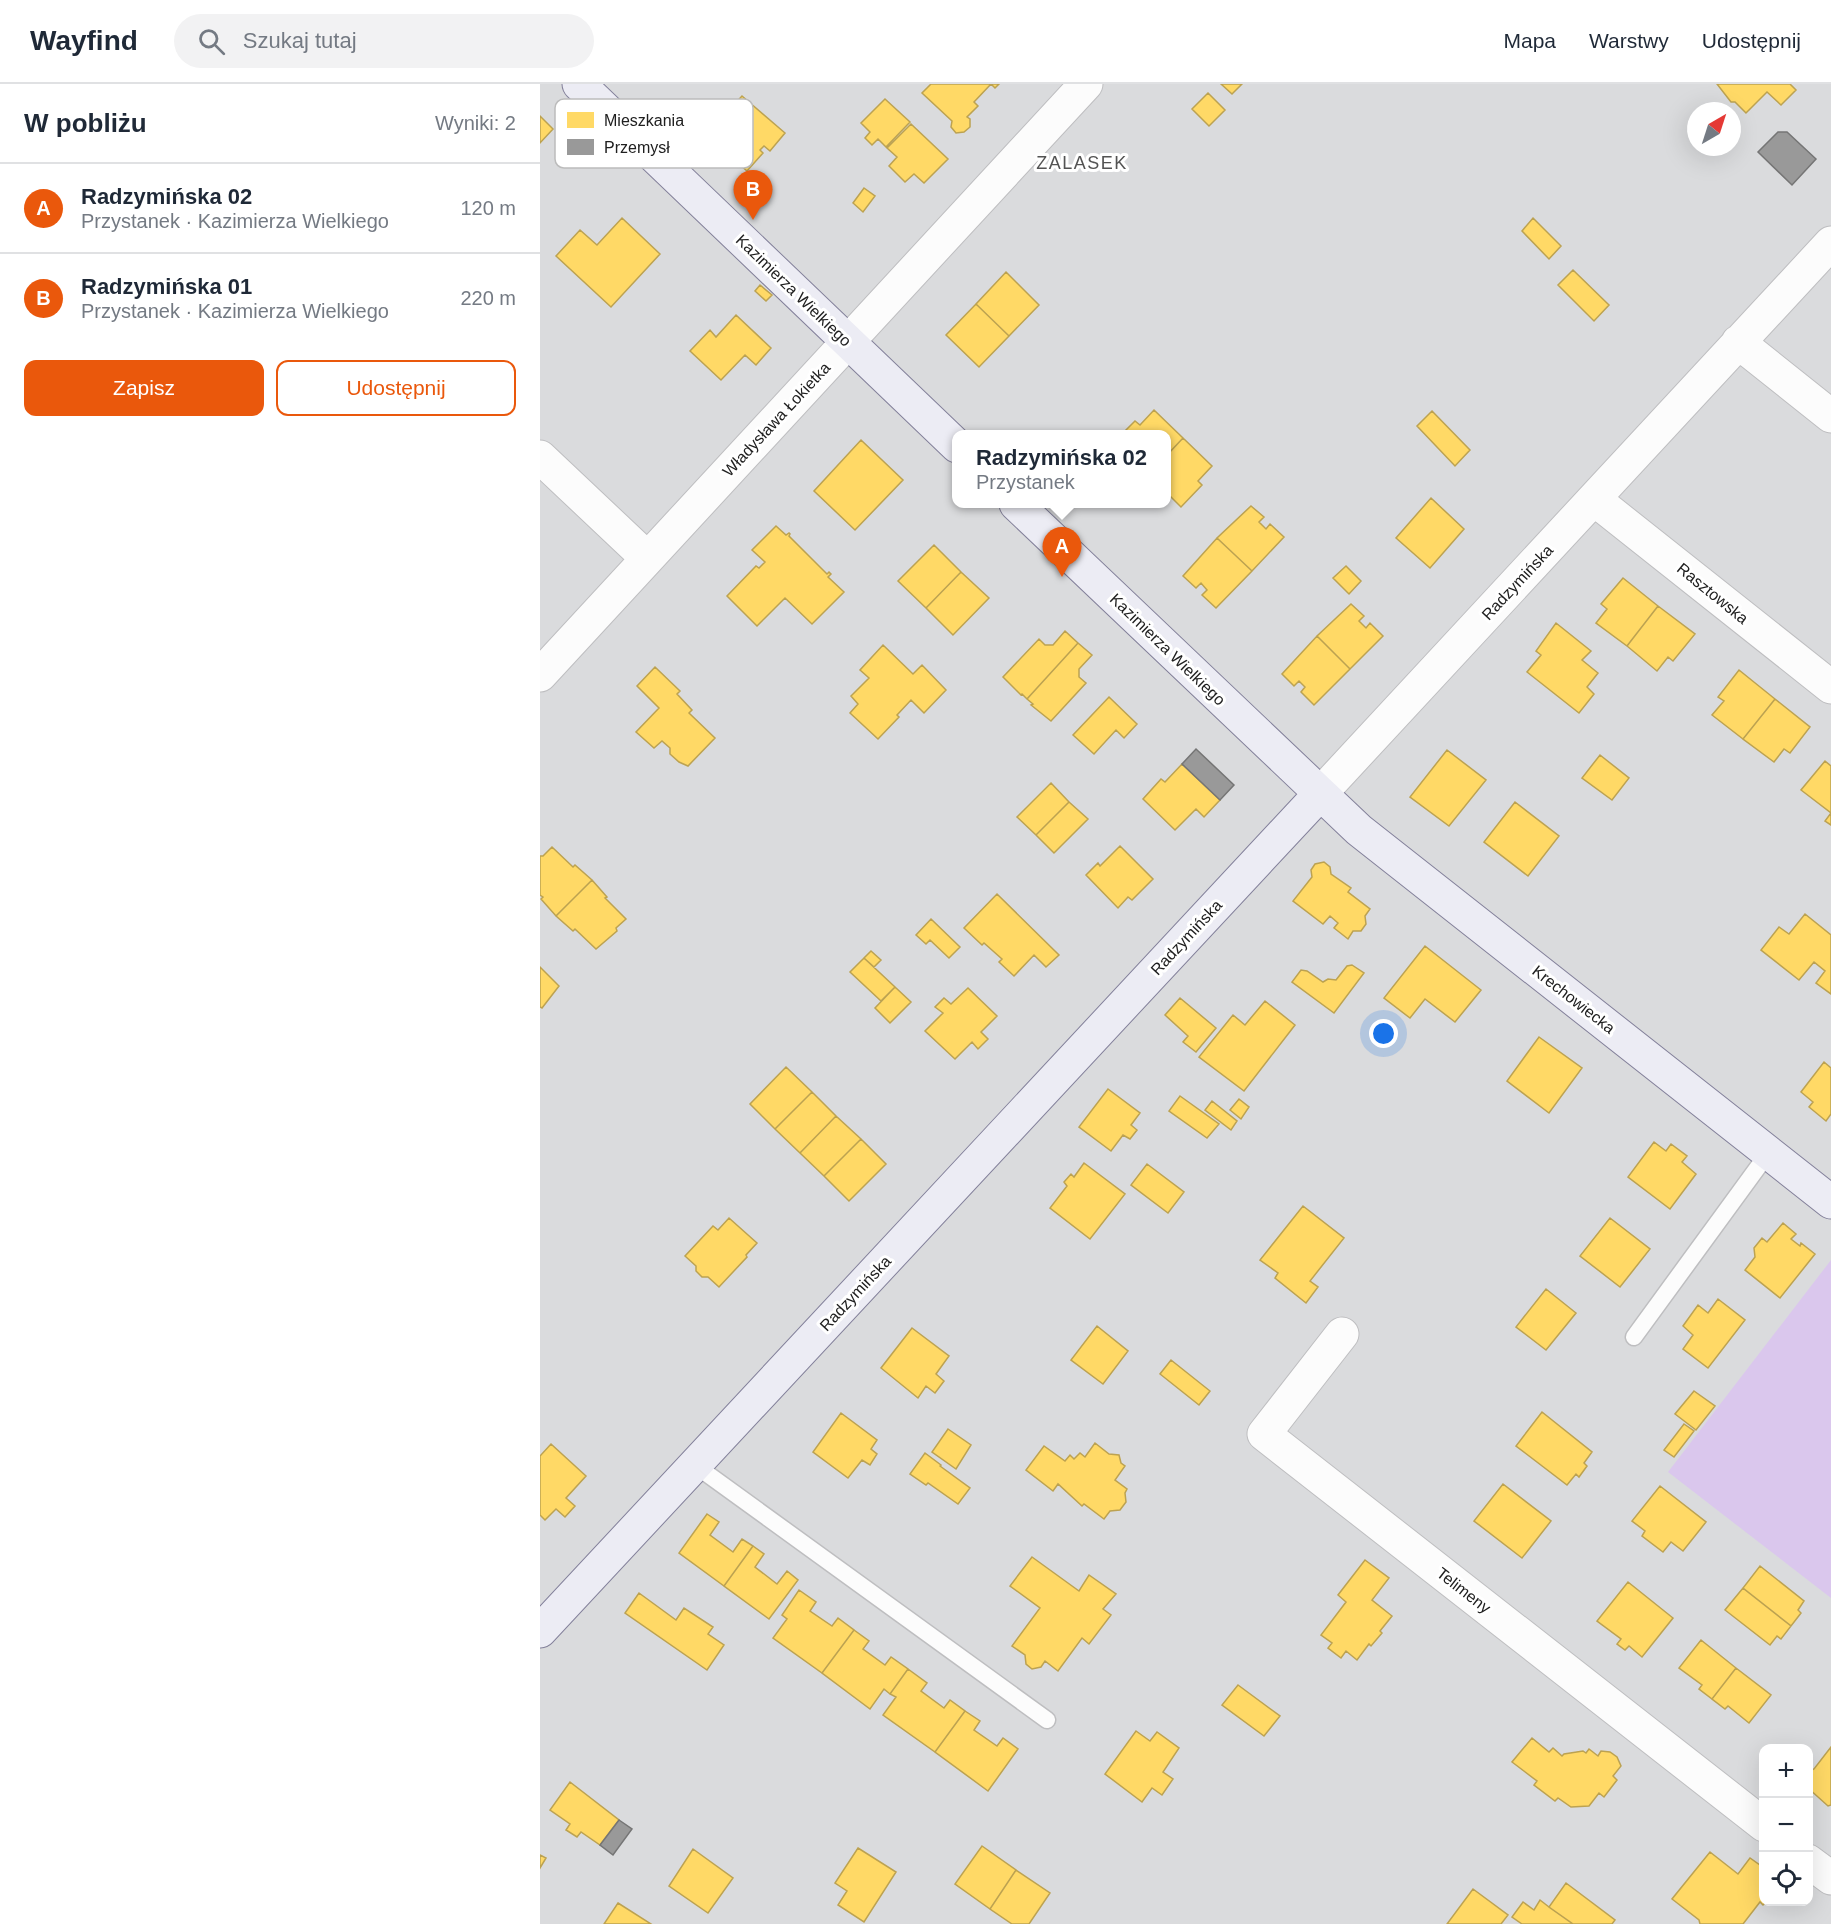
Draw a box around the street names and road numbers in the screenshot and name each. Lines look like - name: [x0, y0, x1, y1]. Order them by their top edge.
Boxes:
- street label: Kazimierza Wielkiego: [733, 231, 855, 350]
- street label: Władysława Łokietka: [719, 359, 834, 480]
- street label: Radzymińska: [1478, 541, 1556, 623]
- street label: Rasztowska: [1674, 560, 1752, 627]
- street label: Kazimierza Wielkiego: [1107, 590, 1229, 709]
- street label: Radzymińska: [1147, 896, 1225, 978]
- street label: Krechowiecka: [1529, 962, 1618, 1037]
- street label: Radzymińska: [816, 1252, 894, 1334]
- street label: Telimeny: [1434, 1564, 1494, 1617]

